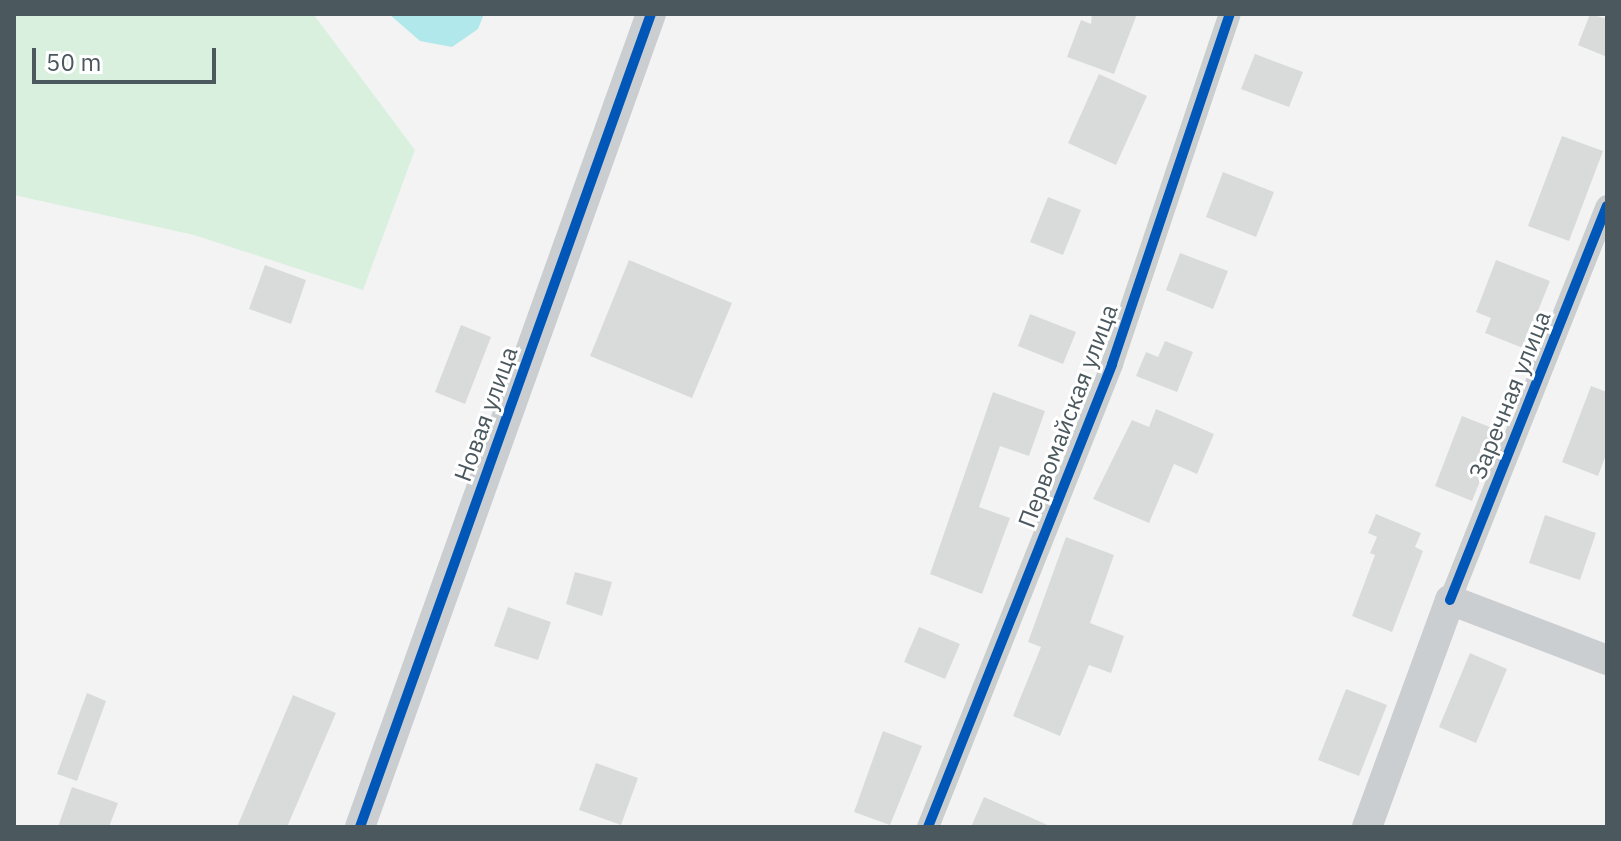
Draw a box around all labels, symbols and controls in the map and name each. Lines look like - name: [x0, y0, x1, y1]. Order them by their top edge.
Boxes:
- scale bar: [36, 32, 220, 82]
- text: 50 m: [46, 46, 101, 78]
- street label: Первомайская улица: [1012, 300, 1124, 532]
- street label: Заречная улица: [1463, 307, 1557, 483]
- street label: Новая улица: [448, 343, 524, 485]

